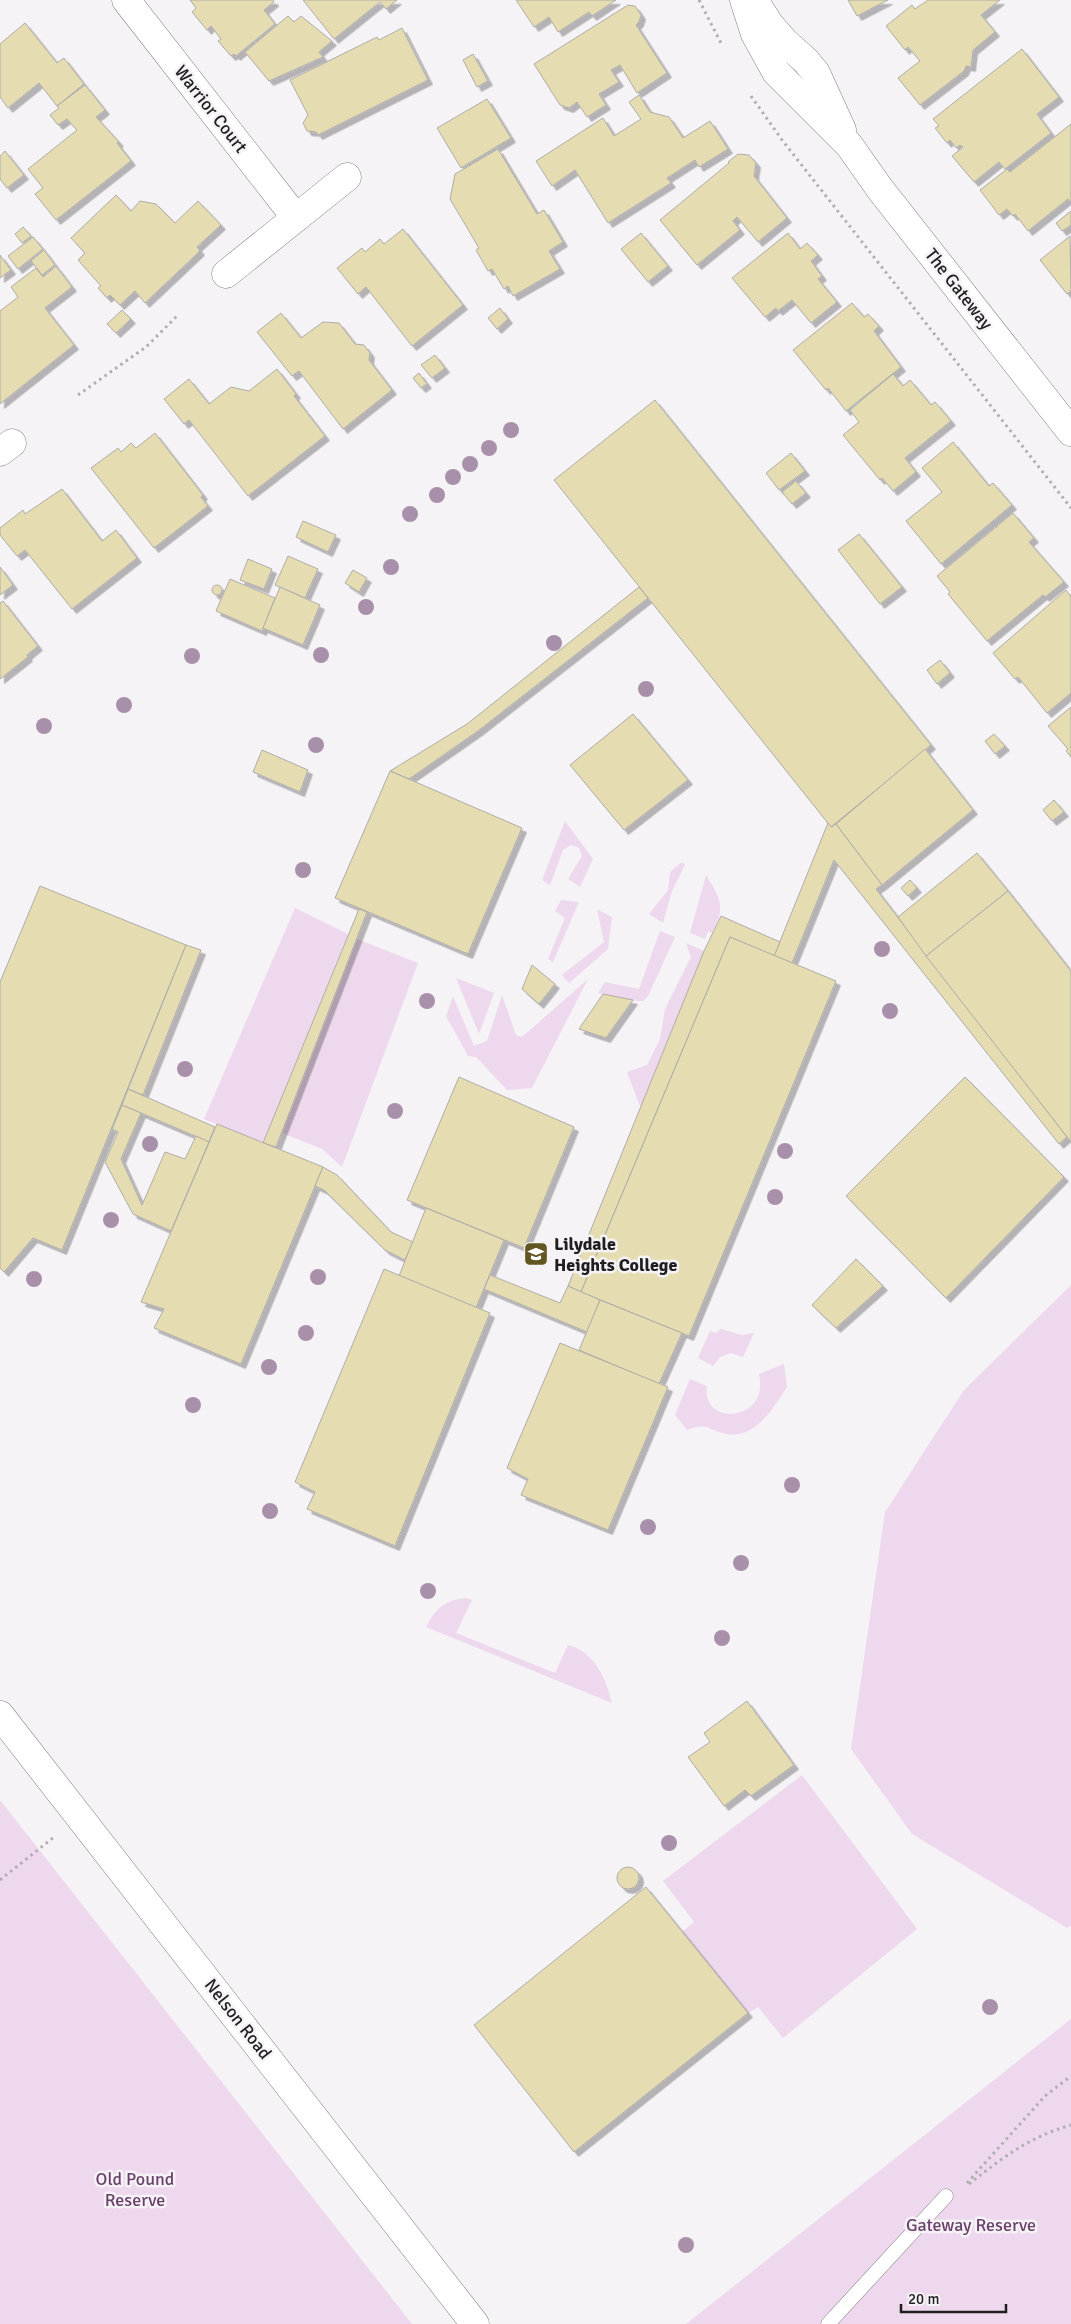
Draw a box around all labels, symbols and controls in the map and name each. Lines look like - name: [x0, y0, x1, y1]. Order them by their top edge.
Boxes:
- street label: Warrior Court: [170, 61, 252, 157]
- street label: The Gateway: [920, 244, 998, 335]
- place label: Lilydale Heights College: [554, 1233, 678, 1276]
- school or university icon: Lilydale Heights College: [523, 1241, 549, 1267]
- street label: Nelson Road: [200, 1974, 276, 2064]
- park label: Old Pound Reserve: [96, 2168, 174, 2211]
- park label: Gateway Reserve: [906, 2214, 1036, 2236]
- scale bar: [901, 2282, 1006, 2314]
- text: 20 m: [908, 2290, 939, 2308]

